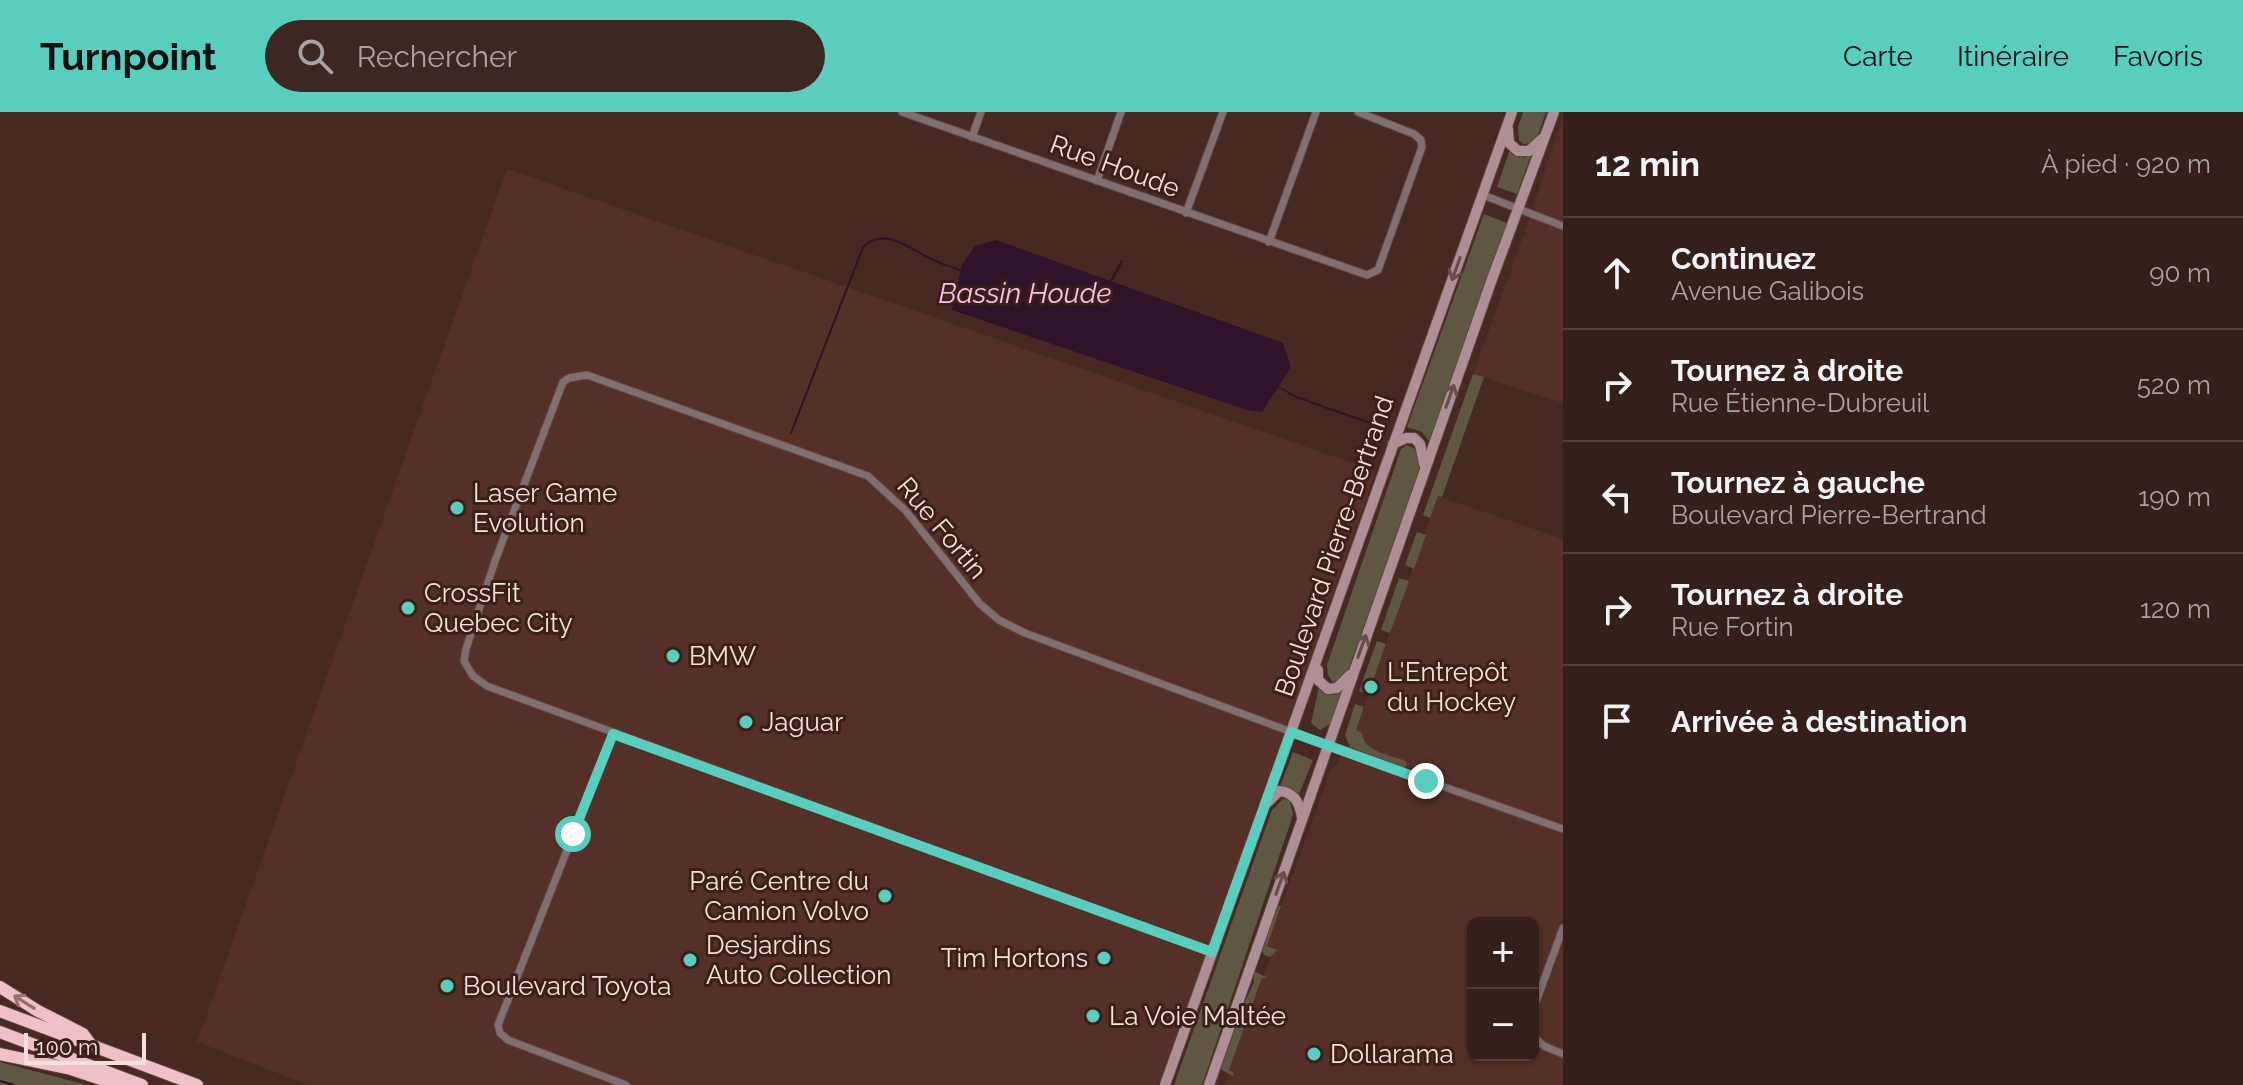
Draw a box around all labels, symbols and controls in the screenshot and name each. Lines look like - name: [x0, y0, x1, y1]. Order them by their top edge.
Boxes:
- search box: [265, 20, 825, 92]
- text: Turnpoint: [40, 34, 217, 79]
- icon: search: [293, 34, 337, 78]
- text: Rechercher: [357, 39, 517, 74]
- text: Carte: [1843, 40, 1913, 73]
- text: Itinéraire: [1957, 40, 2069, 73]
- text: Favoris: [2113, 40, 2203, 73]
- street label: Rue Houde: [1046, 129, 1184, 203]
- text: 12 min: [1595, 144, 1700, 184]
- text: À pied · 920 m: [2041, 149, 2211, 179]
- text: Continuez: [1671, 241, 1816, 276]
- icon: ahead: [1595, 251, 1639, 295]
- one-way arrow: [1448, 256, 1462, 280]
- text: 90 m: [2149, 258, 2211, 288]
- text: Avenue Galibois: [1671, 276, 1864, 306]
- water label: Bassin Houde: [939, 277, 1111, 310]
- text: Tournez à droite: [1671, 353, 1903, 388]
- icon: right: [1595, 363, 1639, 407]
- text: 520 m: [2137, 370, 2211, 400]
- one-way arrow: [1444, 384, 1459, 409]
- text: Rue Étienne-Dubreuil: [1671, 388, 1929, 418]
- street label: Boulevard Pierre-Bertrand: [1268, 392, 1400, 700]
- text: Tournez à gauche: [1671, 465, 1925, 500]
- street label: Rue Fortin: [891, 471, 993, 585]
- icon: left: [1595, 475, 1639, 519]
- place label: Laser Game Evolution: [473, 478, 617, 538]
- text: 190 m: [2138, 482, 2211, 512]
- marker: Laser Game Evolution: [448, 499, 466, 517]
- text: Boulevard Pierre-Bertrand: [1671, 500, 1987, 530]
- text: Tournez à droite: [1671, 577, 1903, 612]
- place label: CrossFit Quebec City: [424, 578, 573, 638]
- icon: right: [1595, 587, 1639, 631]
- text: 120 m: [2140, 594, 2211, 624]
- marker: CrossFit Quebec City: [399, 599, 417, 617]
- text: Rue Fortin: [1671, 612, 1794, 642]
- one-way arrow: [1356, 634, 1370, 659]
- place label: BMW: [689, 641, 756, 671]
- marker: BMW: [664, 647, 682, 665]
- place label: L'Entrepôt du Hockey: [1387, 657, 1516, 717]
- marker: L'Entrepôt du Hockey: [1362, 678, 1380, 696]
- icon: arrive: [1595, 699, 1639, 743]
- text: Arrivée à destination: [1671, 704, 1967, 739]
- place label: Jaguar: [762, 707, 843, 737]
- marker: Jaguar: [737, 713, 755, 731]
- route end: [1408, 763, 1444, 799]
- route start: [555, 816, 591, 852]
- place label: Paré Centre du Camion Volvo: [689, 866, 869, 926]
- one-way arrow: [1274, 871, 1289, 896]
- marker: Paré Centre du Camion Volvo: [876, 887, 894, 905]
- map controls: [1467, 917, 1539, 1061]
- button: +: [1467, 917, 1539, 989]
- place label: Desjardins Auto Collection: [706, 930, 891, 990]
- place label: Tim Hortons: [941, 943, 1088, 973]
- marker: Tim Hortons: [1095, 949, 1113, 967]
- marker: Desjardins Auto Collection: [681, 951, 699, 969]
- place label: Boulevard Toyota: [463, 971, 671, 1001]
- marker: Boulevard Toyota: [438, 977, 456, 995]
- button: −: [1467, 989, 1539, 1061]
- one-way arrow: [13, 994, 36, 1010]
- place label: La Voie Maltée: [1109, 1001, 1286, 1031]
- marker: La Voie Maltée: [1084, 1007, 1102, 1025]
- scale bar: [24, 1029, 146, 1065]
- text: 100 m: [36, 1034, 98, 1060]
- place label: Dollarama: [1330, 1039, 1454, 1069]
- marker: Dollarama: [1305, 1045, 1323, 1063]

